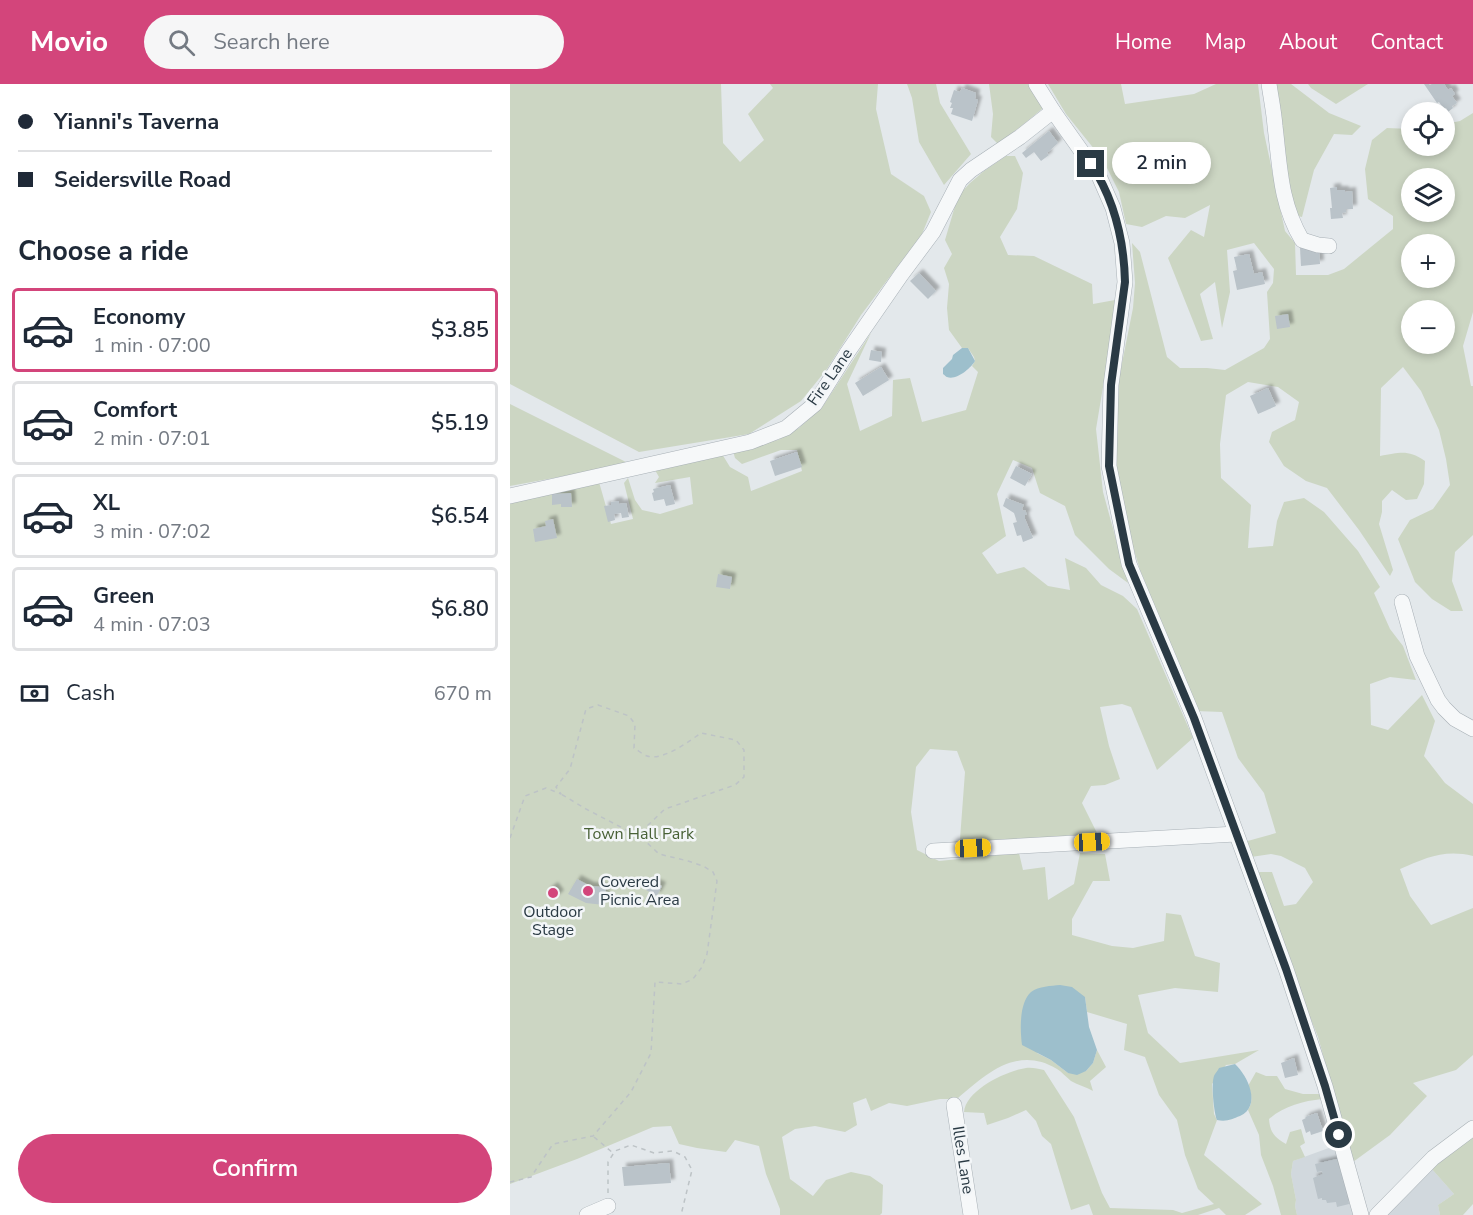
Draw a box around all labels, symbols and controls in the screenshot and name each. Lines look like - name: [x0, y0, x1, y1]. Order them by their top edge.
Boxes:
- search box: [144, 15, 564, 69]
- text: Movio: [30, 23, 108, 61]
- icon: search: [165, 26, 198, 59]
- text: Search here: [213, 27, 330, 57]
- text: Home: [1115, 28, 1172, 56]
- text: Map: [1205, 28, 1246, 56]
- text: About: [1279, 28, 1337, 56]
- text: Contact: [1370, 28, 1443, 56]
- map controls: [1401, 102, 1455, 354]
- button: locate: [1401, 102, 1455, 156]
- text: Yianni's Taverna: [54, 107, 219, 137]
- callout: 2 min: [1112, 143, 1211, 185]
- text: 2 min: [1136, 149, 1187, 176]
- route end: [1077, 150, 1104, 177]
- text: Seidersville Road: [54, 165, 231, 195]
- button: layers: [1401, 168, 1455, 222]
- text: Choose a ride: [18, 233, 189, 270]
- button: +: [1401, 234, 1455, 288]
- button: −: [1401, 300, 1455, 354]
- text: Economy: [93, 302, 185, 332]
- icon: car: [21, 303, 75, 357]
- text: $3.85: [431, 315, 489, 345]
- text: 1 min · 07:00: [93, 332, 211, 359]
- street label: Fire Lane: [802, 344, 858, 410]
- text: Comfort: [93, 395, 177, 425]
- icon: car: [21, 396, 75, 450]
- text: $5.19: [431, 408, 489, 438]
- text: 2 min · 07:01: [93, 425, 211, 452]
- text: XL: [93, 488, 120, 518]
- icon: car: [21, 489, 75, 543]
- text: $6.54: [431, 501, 489, 531]
- text: 3 min · 07:02: [93, 518, 211, 545]
- text: Green: [93, 581, 154, 611]
- icon: car: [21, 582, 75, 636]
- text: $6.80: [431, 594, 489, 624]
- text: 4 min · 07:03: [93, 611, 211, 638]
- icon: cash: [18, 677, 51, 710]
- text: Cash: [66, 678, 115, 708]
- text: 670 m: [434, 680, 492, 707]
- park label: Town Hall Park: [584, 823, 695, 845]
- car: [1074, 832, 1110, 852]
- car: [955, 838, 991, 858]
- place label: Covered Picnic Area: [600, 871, 680, 911]
- marker: Covered Picnic Area: [581, 884, 595, 898]
- marker: Outdoor Stage: [546, 886, 560, 900]
- place label: Outdoor Stage: [523, 901, 583, 941]
- route start: [1325, 1121, 1352, 1148]
- street label: Illes Lane: [947, 1124, 979, 1196]
- button: Confirm: [18, 1134, 492, 1203]

